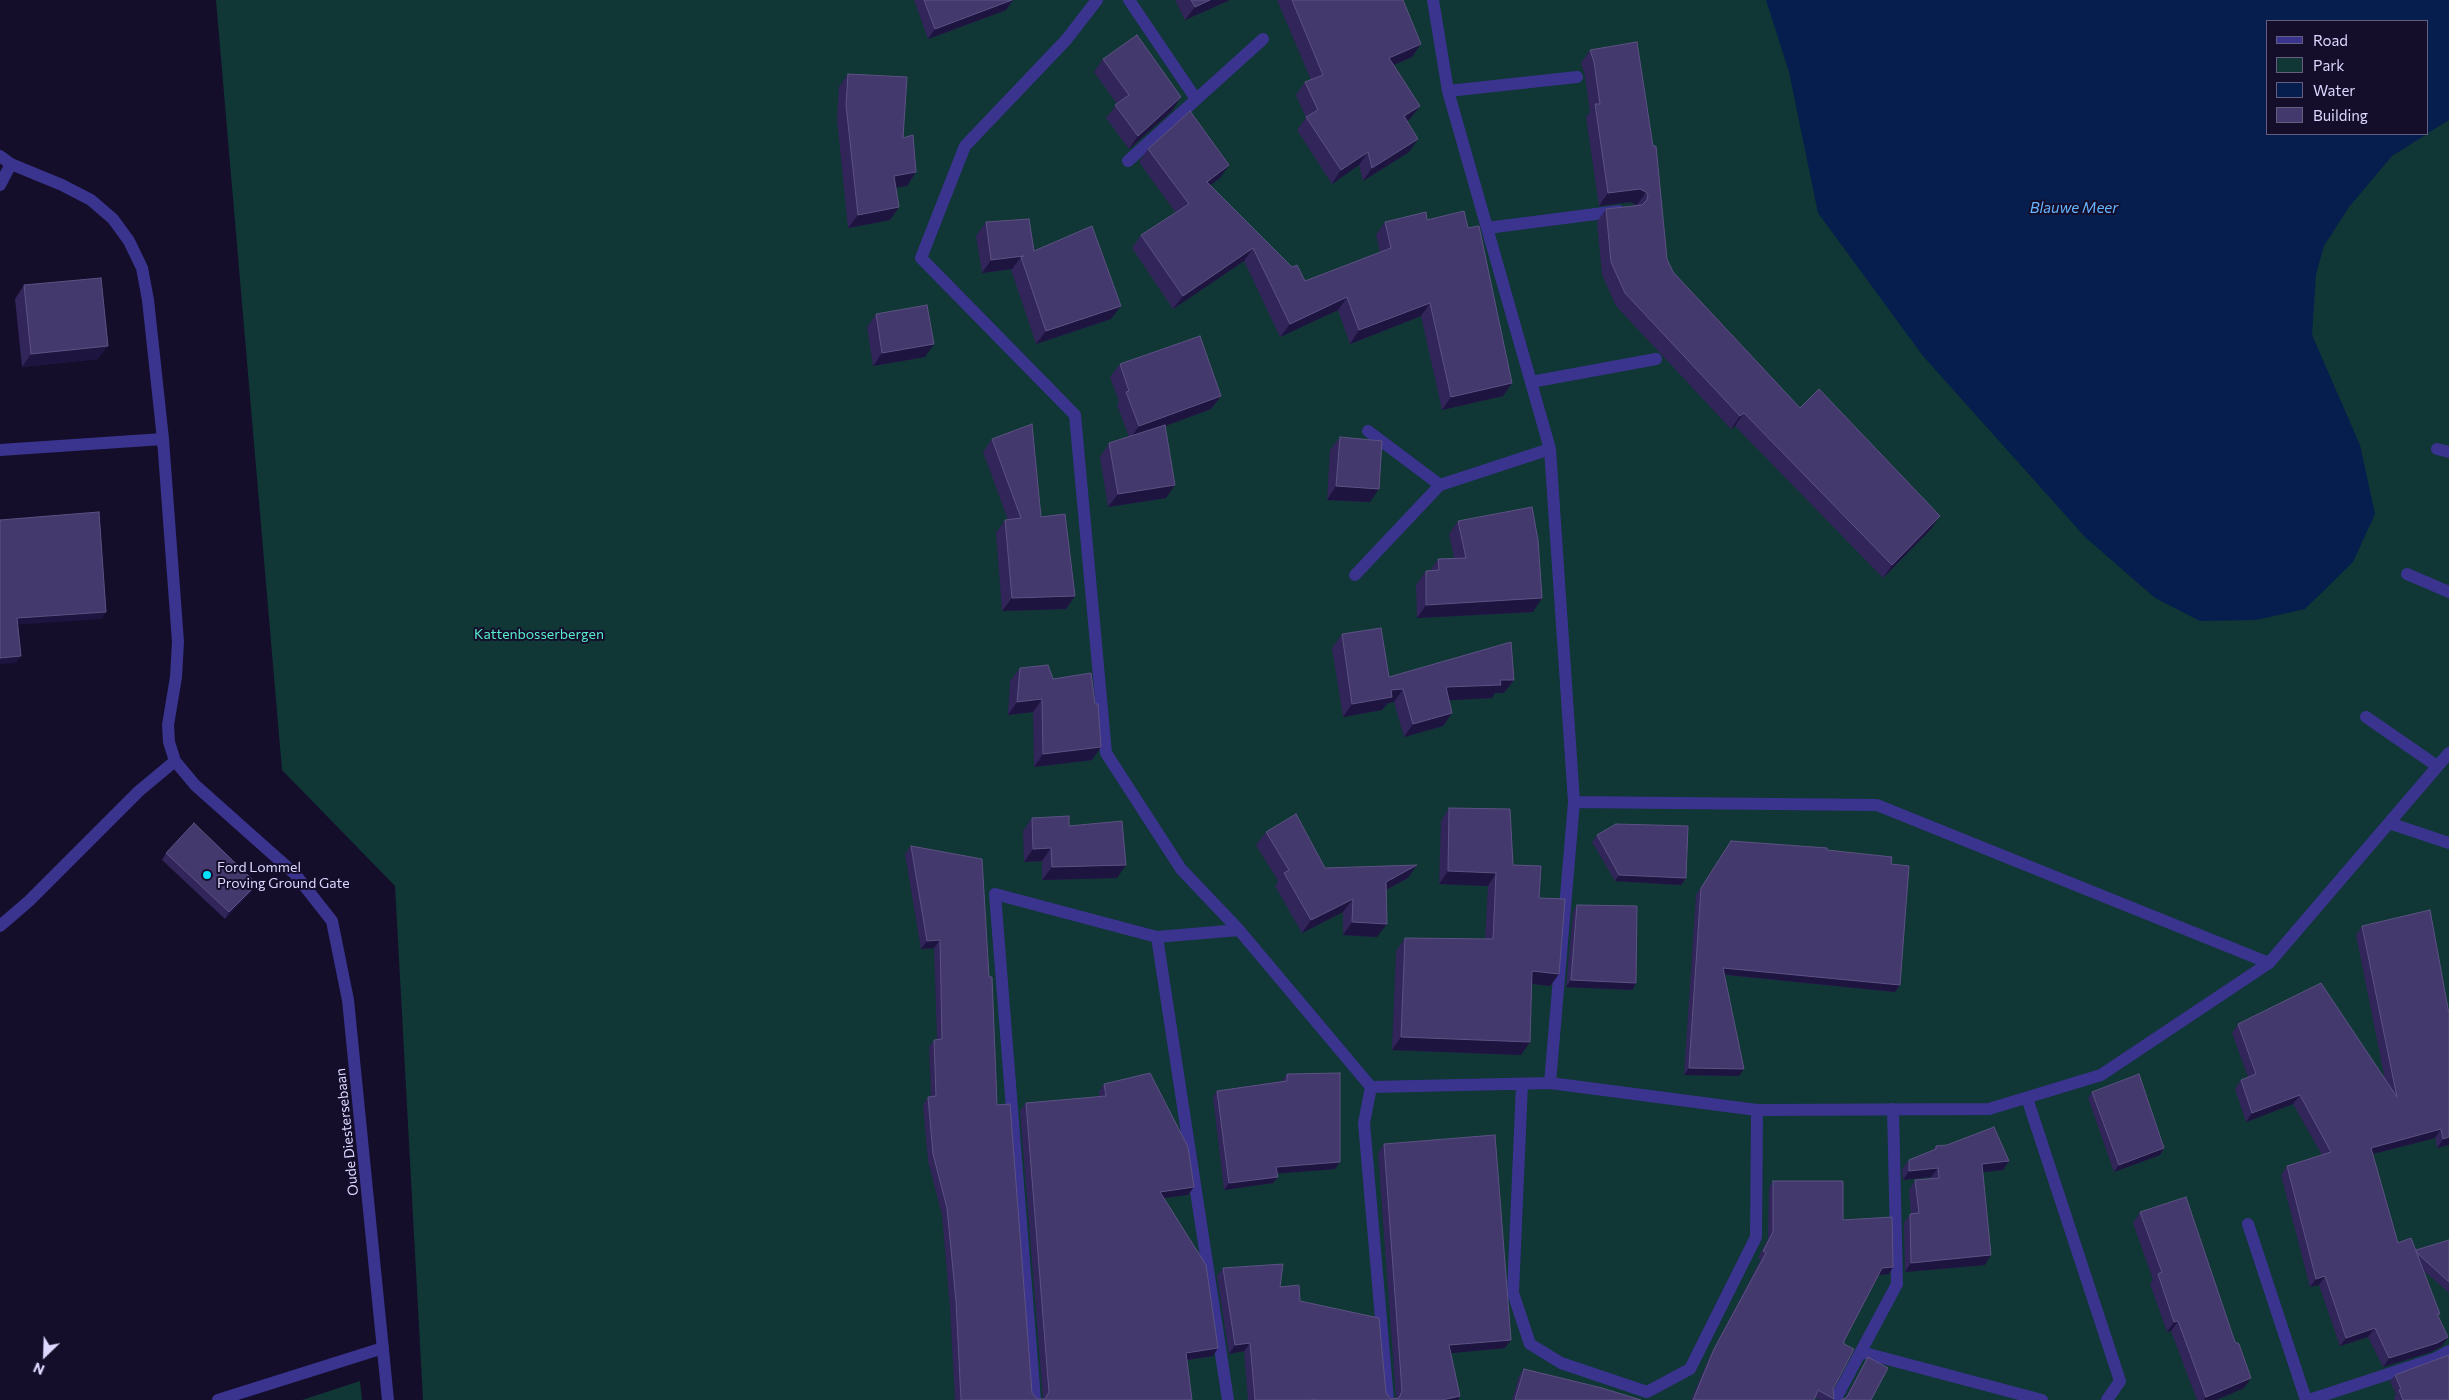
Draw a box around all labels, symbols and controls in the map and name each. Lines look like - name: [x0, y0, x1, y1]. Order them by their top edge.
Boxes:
- legend: [2266, 20, 2429, 135]
- text: Road: [2313, 31, 2348, 49]
- text: Park: [2313, 56, 2344, 74]
- text: Water: [2313, 81, 2355, 99]
- text: Building: [2313, 106, 2368, 124]
- water label: Blauwe Meer: [2030, 199, 2118, 217]
- park label: Kattenbosserbergen: [474, 626, 604, 642]
- place label: Ford Lommel Proving Ground Gate: [217, 859, 350, 892]
- marker: Ford Lommel Proving Ground Gate: [201, 869, 213, 881]
- street label: Oude Diestersebaan: [332, 1067, 362, 1197]
- north arrow: [20, 1330, 70, 1380]
- text: N: [30, 1359, 47, 1379]

